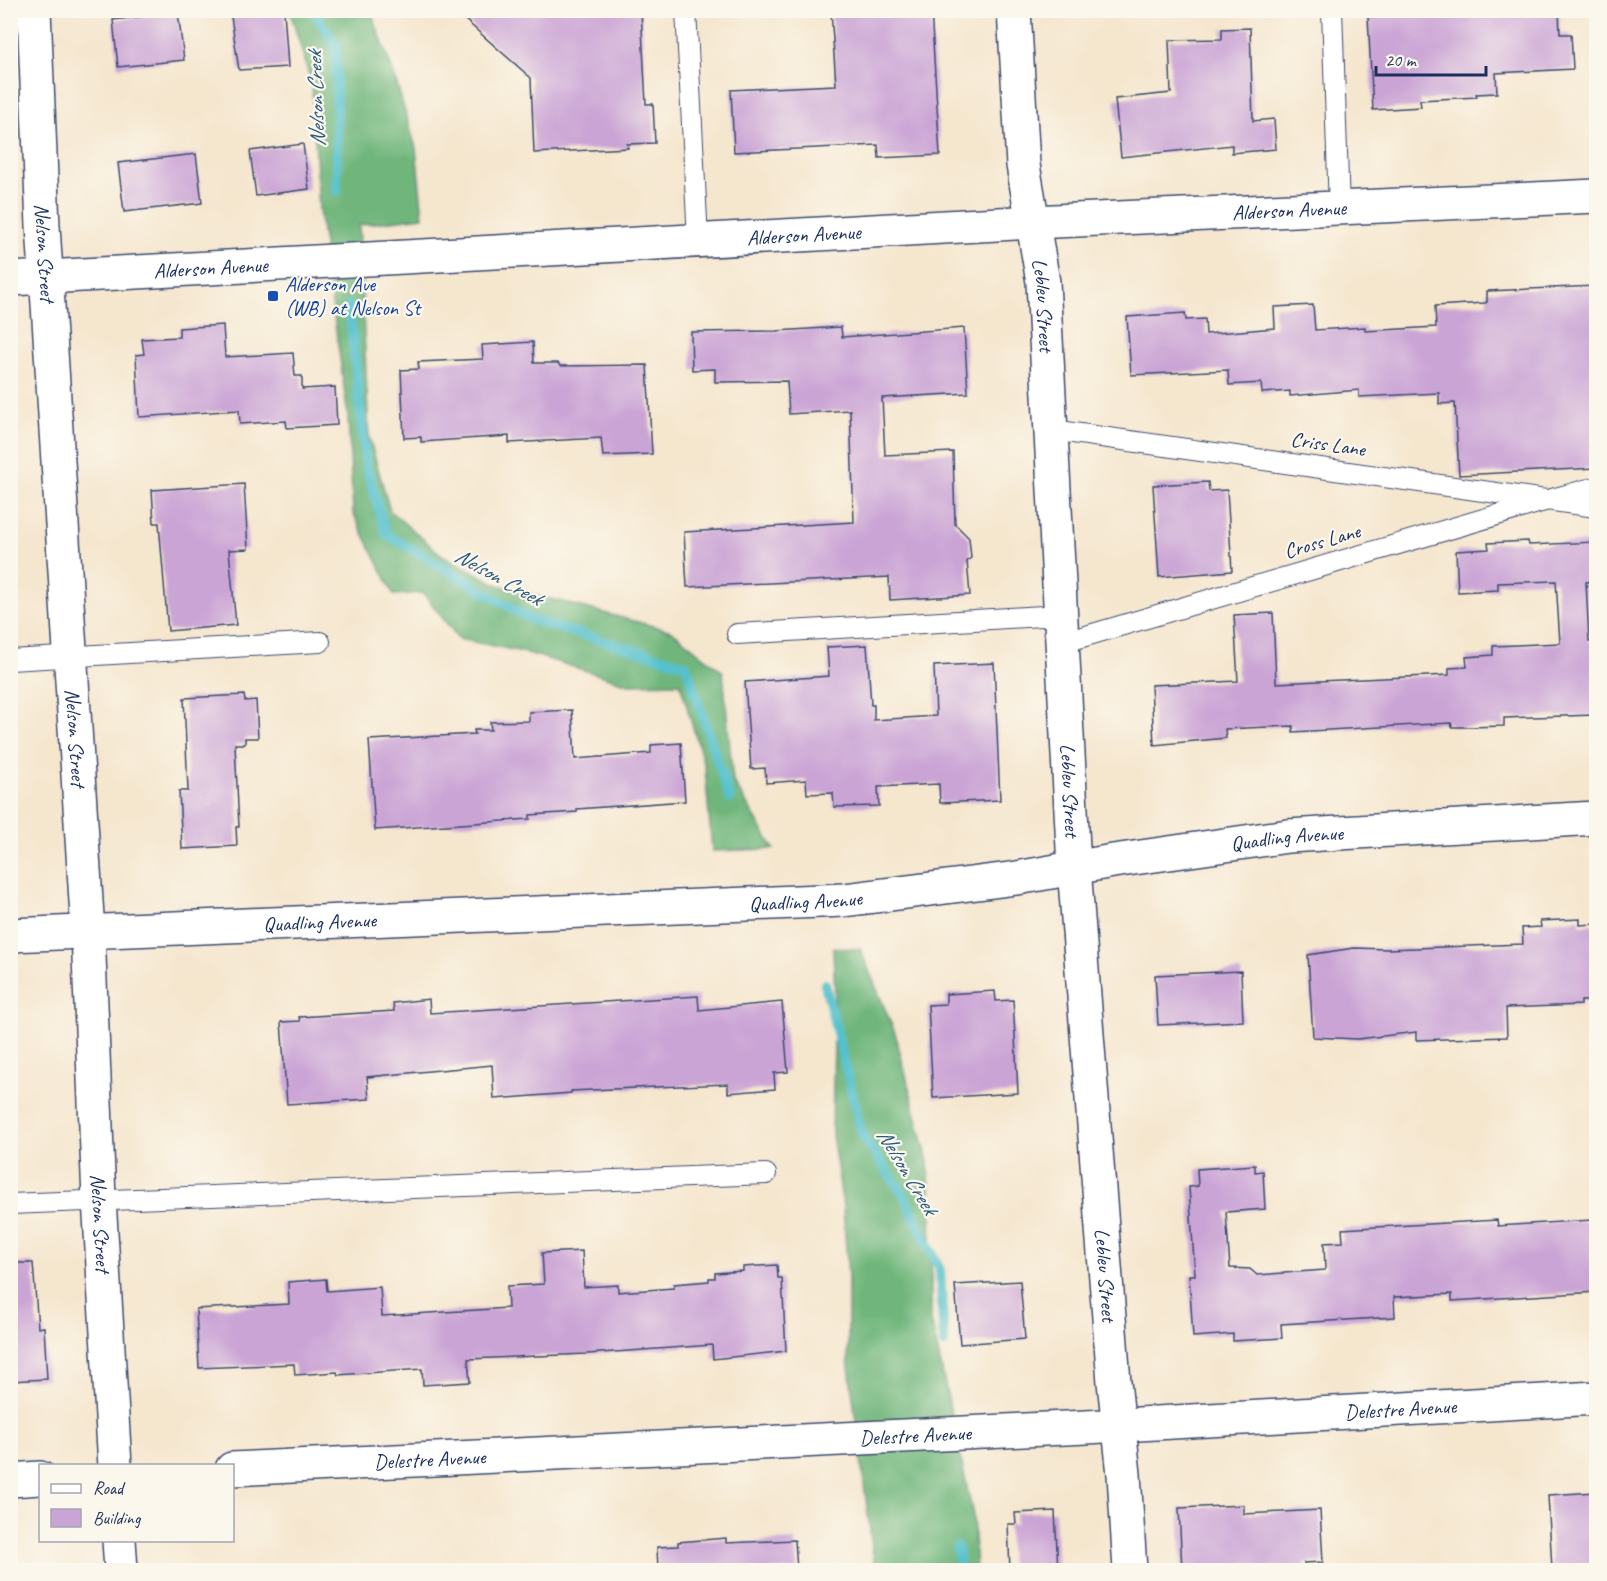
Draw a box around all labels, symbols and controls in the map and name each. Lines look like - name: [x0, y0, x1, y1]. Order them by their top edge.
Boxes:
- scale bar: [1376, 39, 1486, 77]
- water label: Nelson Creek: [300, 47, 332, 147]
- text: 20 m: [1385, 49, 1418, 71]
- street label: Alderson Avenue: [1232, 194, 1348, 226]
- street label: Nelson Street: [29, 203, 61, 306]
- street label: Alderson Avenue: [746, 219, 863, 251]
- street label: Alderson Avenue: [153, 252, 270, 284]
- street label: Lebleu Street: [1026, 256, 1060, 354]
- place label: Alderson Ave (WB) at Nelson St: [285, 271, 422, 321]
- marker: Alderson Ave (WB) at Nelson St: [266, 289, 280, 303]
- street label: Criss Lane: [1289, 426, 1368, 462]
- street label: Cross Lane: [1281, 517, 1364, 564]
- water label: Nelson Creek: [450, 541, 551, 614]
- street label: Nelson Street: [60, 688, 92, 791]
- street label: Lebleu Street: [1054, 743, 1086, 840]
- street label: Quadling Avenue: [1229, 820, 1345, 857]
- street label: Quadling Avenue: [748, 885, 864, 917]
- street label: Quadling Avenue: [263, 907, 378, 937]
- water label: Nelson Creek: [871, 1123, 946, 1223]
- street label: Nelson Street: [85, 1173, 117, 1276]
- street label: Lebleu Street: [1089, 1227, 1122, 1325]
- street label: Delestre Avenue: [1344, 1393, 1458, 1425]
- street label: Delestre Avenue: [859, 1420, 973, 1451]
- street label: Delestre Avenue: [373, 1443, 487, 1475]
- legend: [39, 1464, 234, 1542]
- text: Road: [93, 1477, 126, 1499]
- text: Building: [93, 1507, 142, 1529]

